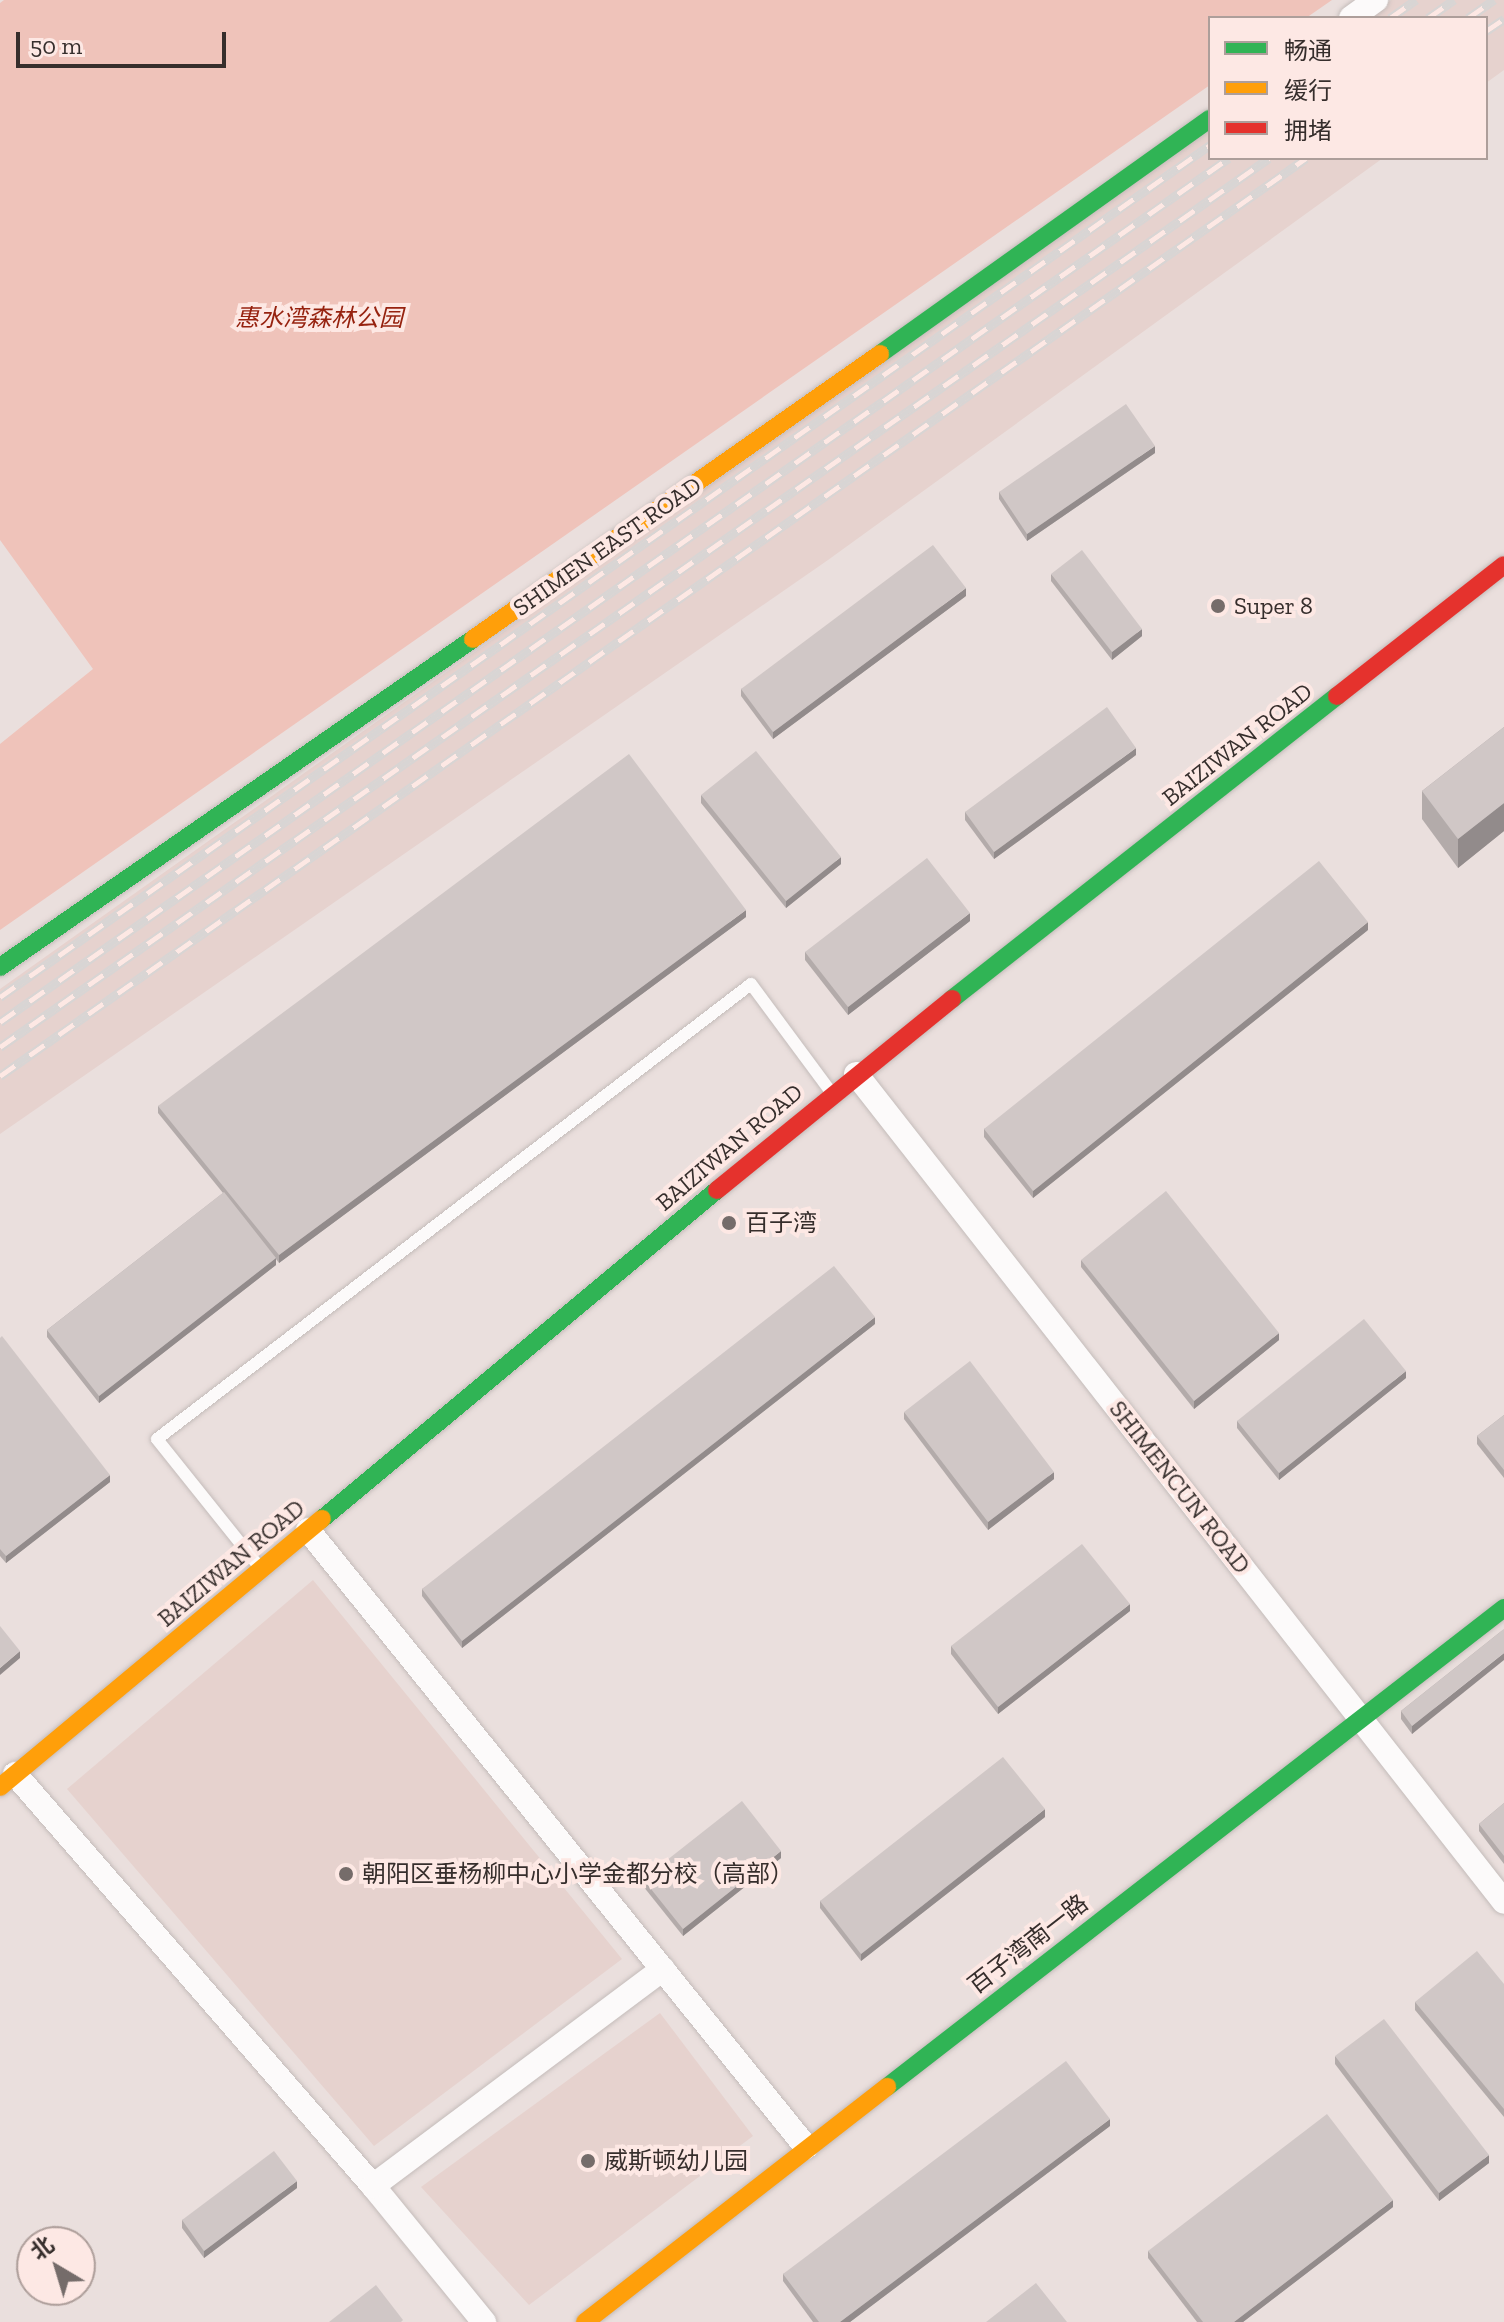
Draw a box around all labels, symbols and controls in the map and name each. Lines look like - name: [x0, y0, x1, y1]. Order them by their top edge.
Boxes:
- scale bar: [20, 16, 230, 66]
- legend: [1208, 16, 1488, 160]
- text: 50 m: [30, 31, 82, 60]
- text: 畅通: [1284, 36, 1332, 65]
- text: 缓行: [1284, 76, 1332, 105]
- text: 拥堵: [1284, 116, 1332, 145]
- park label: 惠水湾森林公园: [235, 304, 403, 332]
- street label: SHIMEN EAST ROAD: [507, 470, 707, 622]
- place label: Super 8: [1234, 592, 1313, 620]
- marker: Super 8: [1209, 597, 1227, 615]
- street label: BAIZIWAN ROAD: [1156, 676, 1318, 812]
- street label: BAIZIWAN ROAD: [650, 1077, 808, 1217]
- place label: 百子湾: [745, 1209, 817, 1237]
- marker: 百子湾: [720, 1214, 738, 1232]
- street label: SHIMENCUN ROAD: [1104, 1395, 1256, 1579]
- street label: BAIZIWAN ROAD: [152, 1493, 310, 1633]
- place label: 朝阳区垂杨柳中心小学金都分校（高部）: [362, 1860, 794, 1888]
- marker: 朝阳区垂杨柳中心小学金都分校（高部）: [337, 1865, 355, 1883]
- street label: 百子湾南一路: [962, 1888, 1094, 2000]
- place label: 威斯顿幼儿园: [604, 2147, 748, 2175]
- marker: 威斯顿幼儿园: [579, 2152, 597, 2170]
- north arrow: [16, 2226, 96, 2306]
- text: 北: [25, 2231, 59, 2266]

